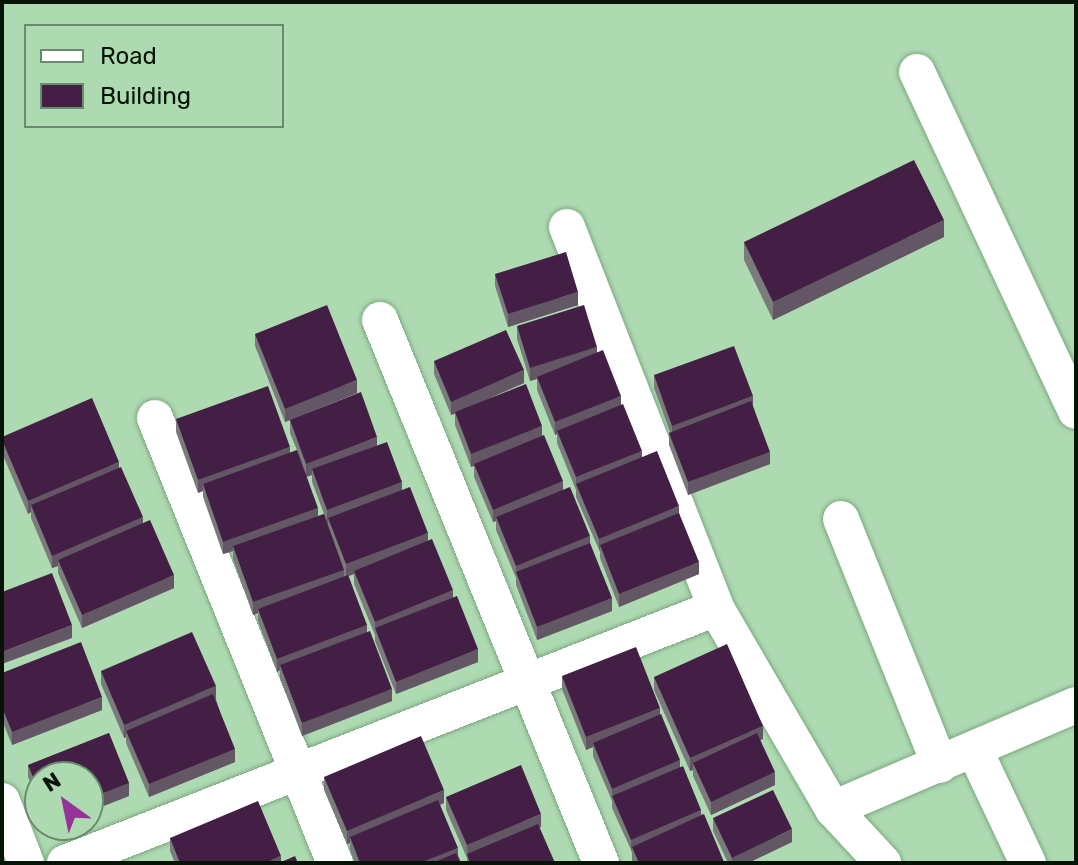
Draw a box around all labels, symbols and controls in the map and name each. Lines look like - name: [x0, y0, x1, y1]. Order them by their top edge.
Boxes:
- legend: [24, 24, 284, 128]
- text: Road: [100, 42, 157, 70]
- text: Building: [100, 82, 191, 110]
- north arrow: [24, 761, 104, 841]
- text: N: [38, 767, 66, 798]

